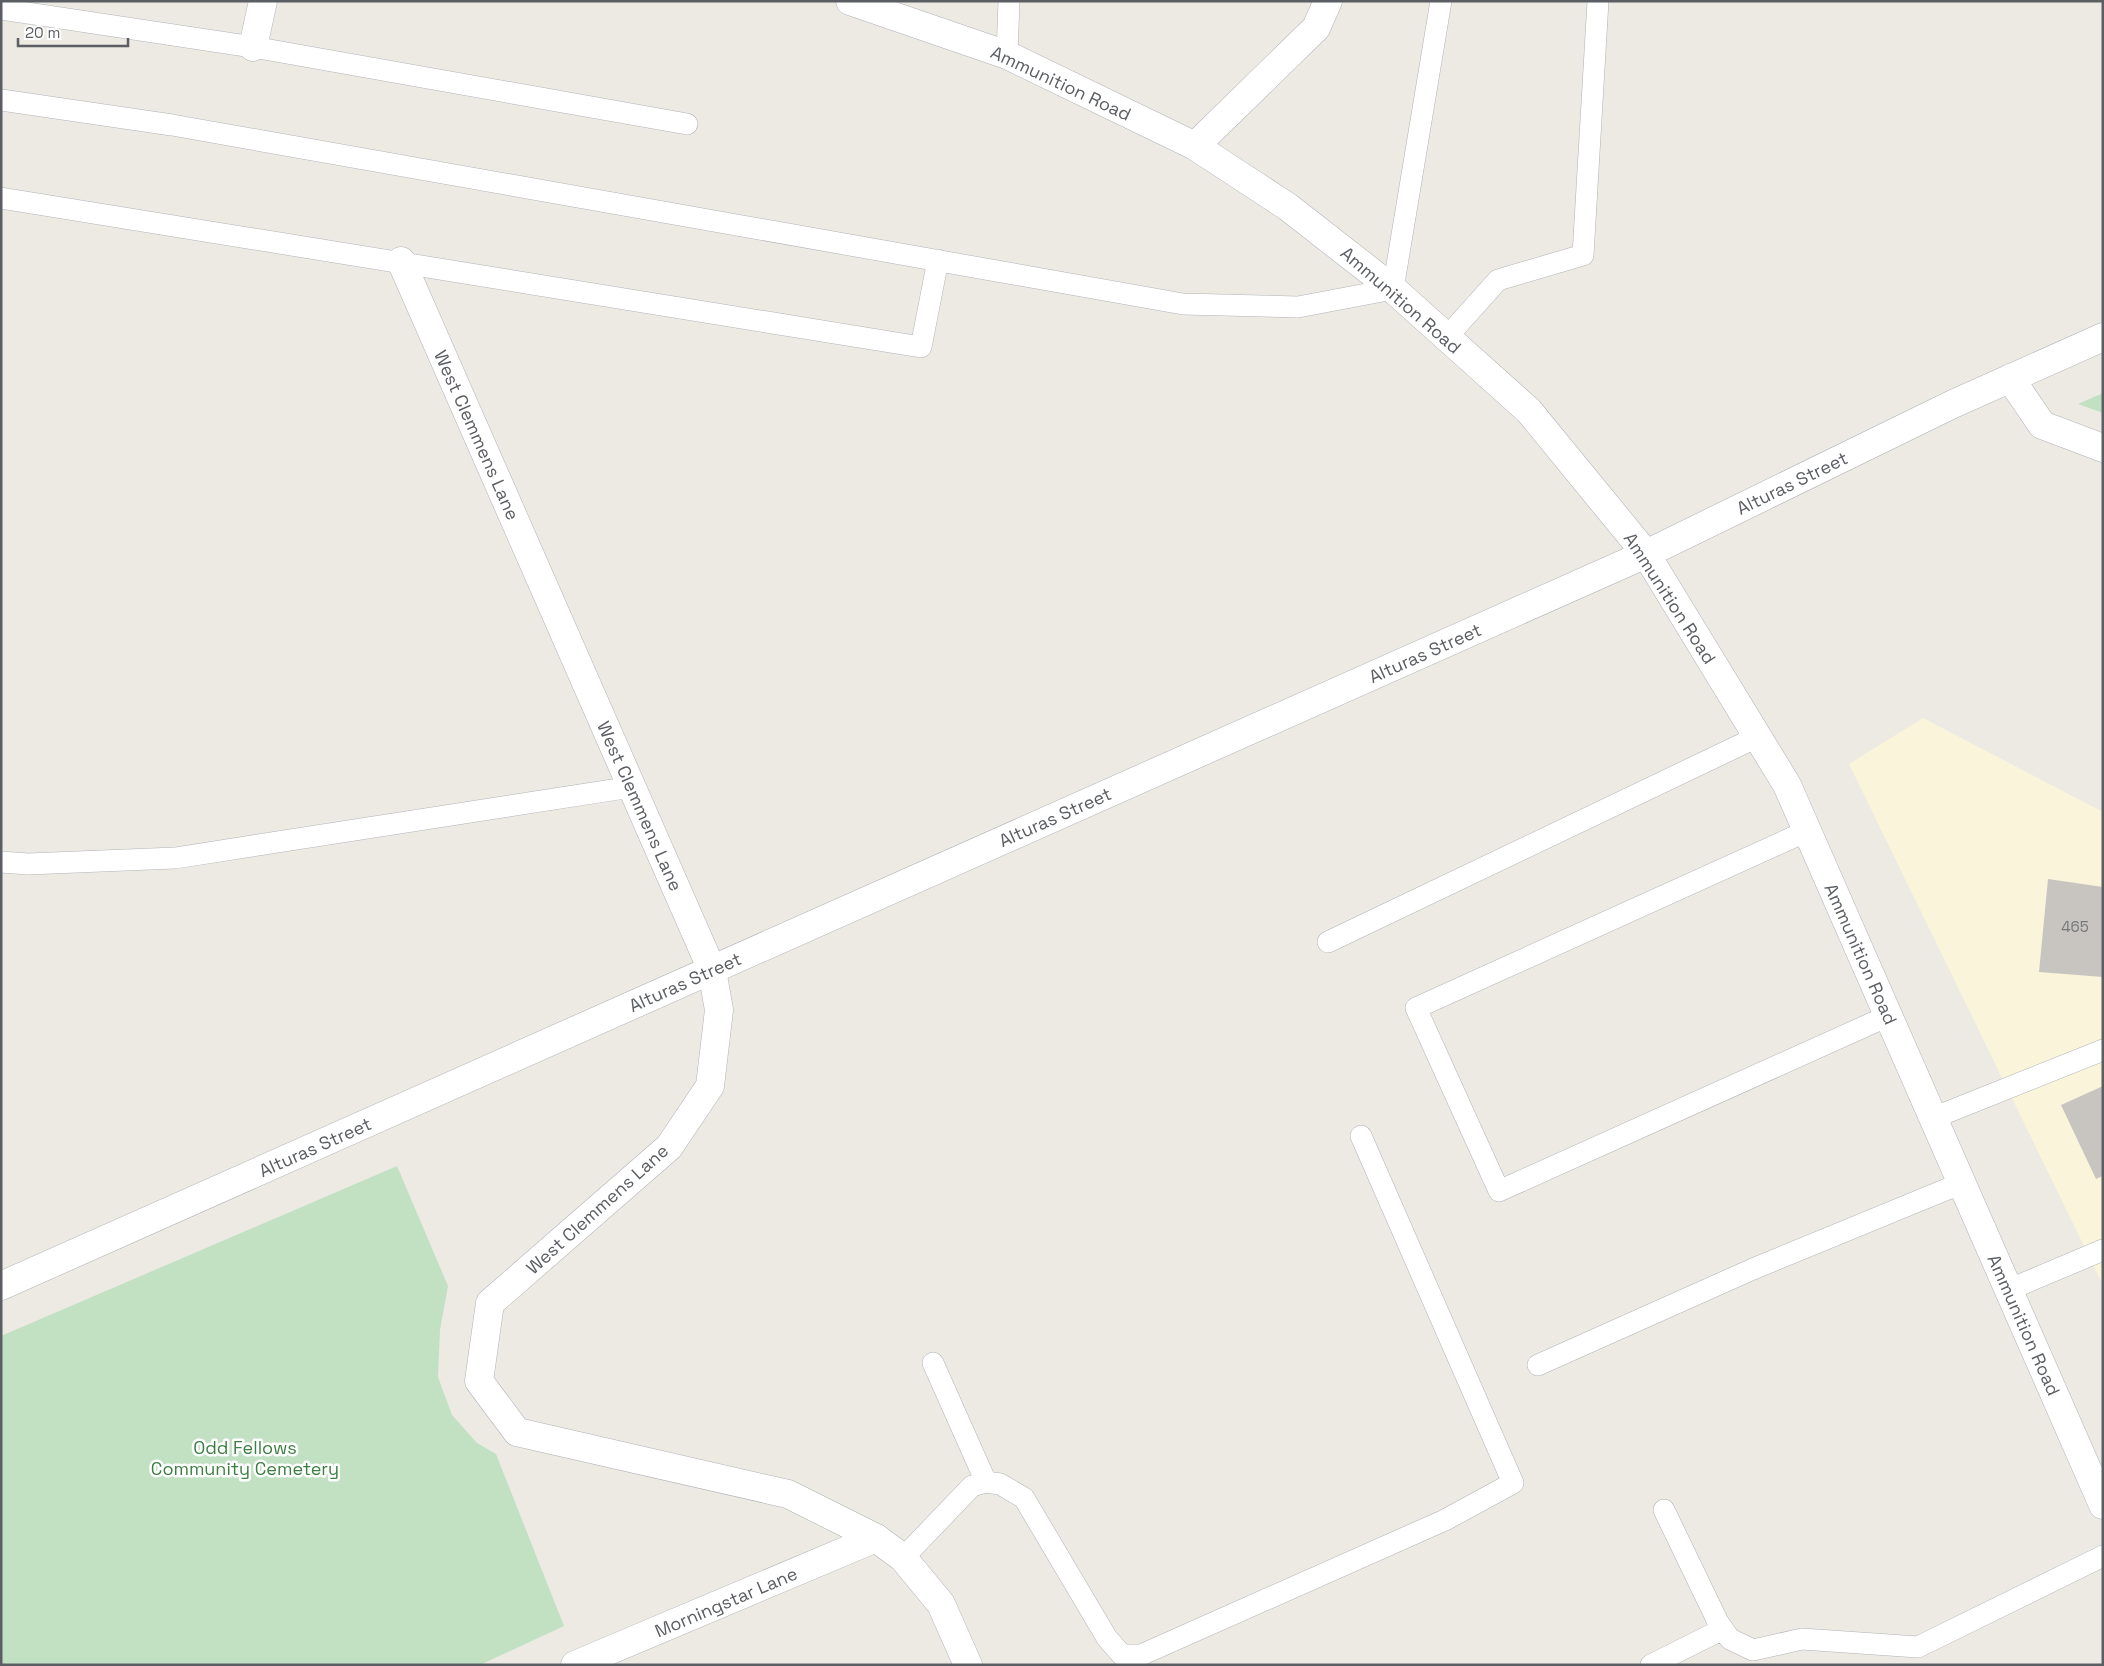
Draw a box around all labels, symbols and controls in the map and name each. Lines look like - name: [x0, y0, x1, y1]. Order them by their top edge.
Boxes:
- scale bar: [18, 15, 128, 47]
- text: 20 m: [25, 23, 60, 42]
- street label: Ammunition Road: [987, 40, 1135, 126]
- street label: Ammunition Road: [1336, 241, 1466, 359]
- street label: West Clemmens Lane: [429, 346, 525, 524]
- street label: Alturas Street: [1733, 446, 1851, 520]
- street label: Ammunition Road: [1619, 528, 1721, 668]
- street label: Alturas Street: [1365, 618, 1485, 688]
- street label: West Clemmens Lane: [592, 717, 688, 895]
- street label: Alturas Street: [995, 782, 1115, 852]
- street label: Ammunition Road: [1820, 880, 1902, 1028]
- house number: 465: [2061, 917, 2089, 936]
- street label: Alturas Street: [625, 947, 745, 1017]
- street label: Alturas Street: [255, 1112, 375, 1182]
- street label: West Clemmens Lane: [521, 1139, 673, 1279]
- street label: Ammunition Road: [1983, 1251, 2065, 1399]
- park label: Odd Fellows Community Cemetery: [151, 1436, 339, 1480]
- street label: Morningstar Lane: [651, 1562, 801, 1642]

